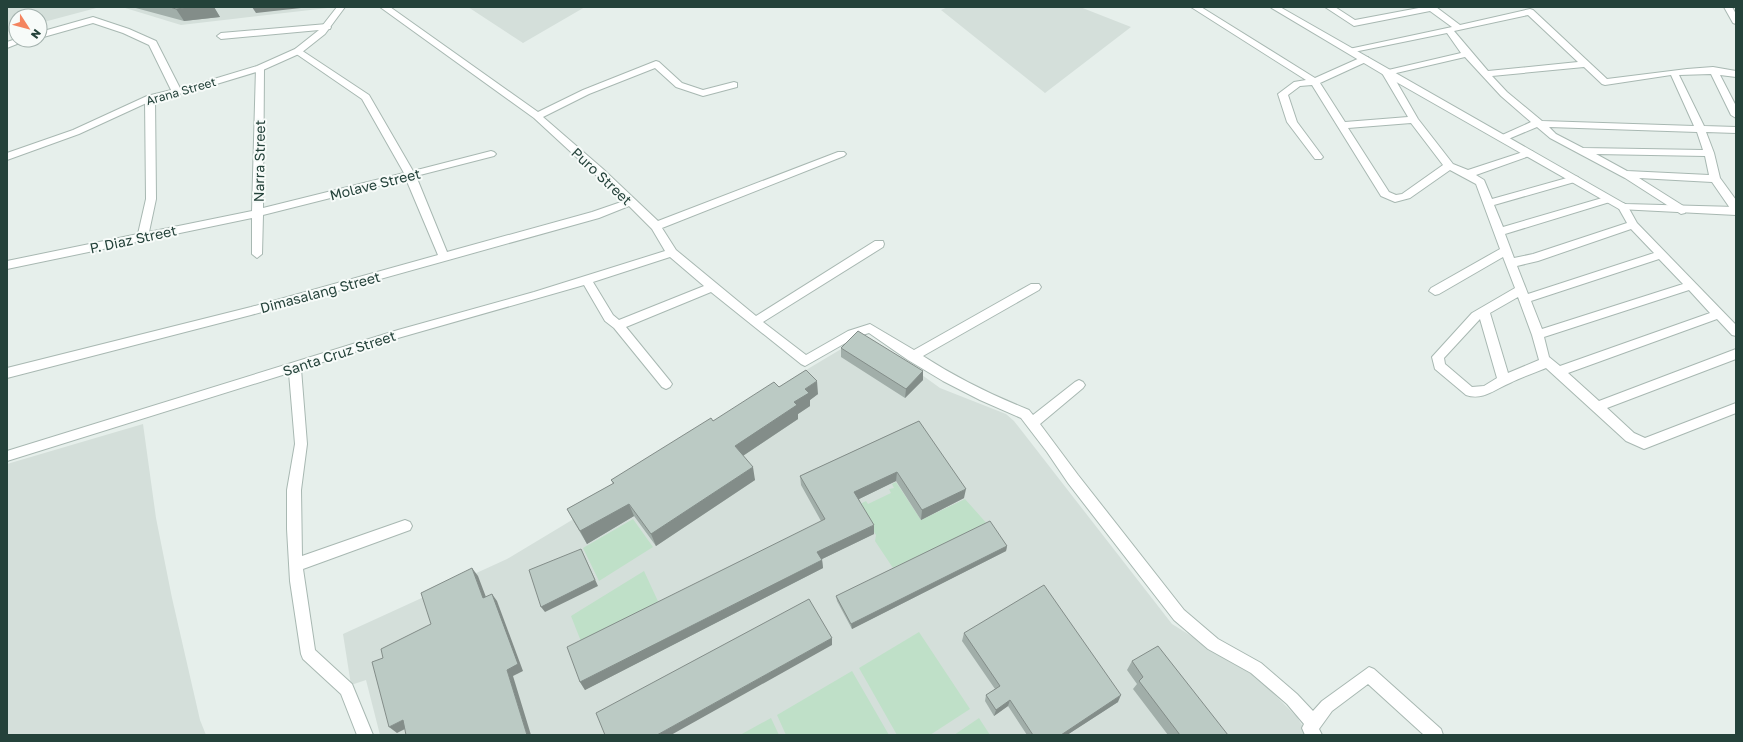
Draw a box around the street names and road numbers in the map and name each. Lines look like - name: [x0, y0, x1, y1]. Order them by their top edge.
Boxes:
- street label: Arana Street: [144, 74, 218, 108]
- street label: Narra Street: [250, 120, 268, 202]
- street label: Puro Street: [568, 144, 636, 208]
- street label: Molave Street: [328, 164, 422, 204]
- street label: P. Diaz Street: [88, 221, 178, 257]
- street label: Dimasalang Street: [258, 268, 382, 316]
- street label: Santa Cruz Street: [280, 327, 398, 379]

